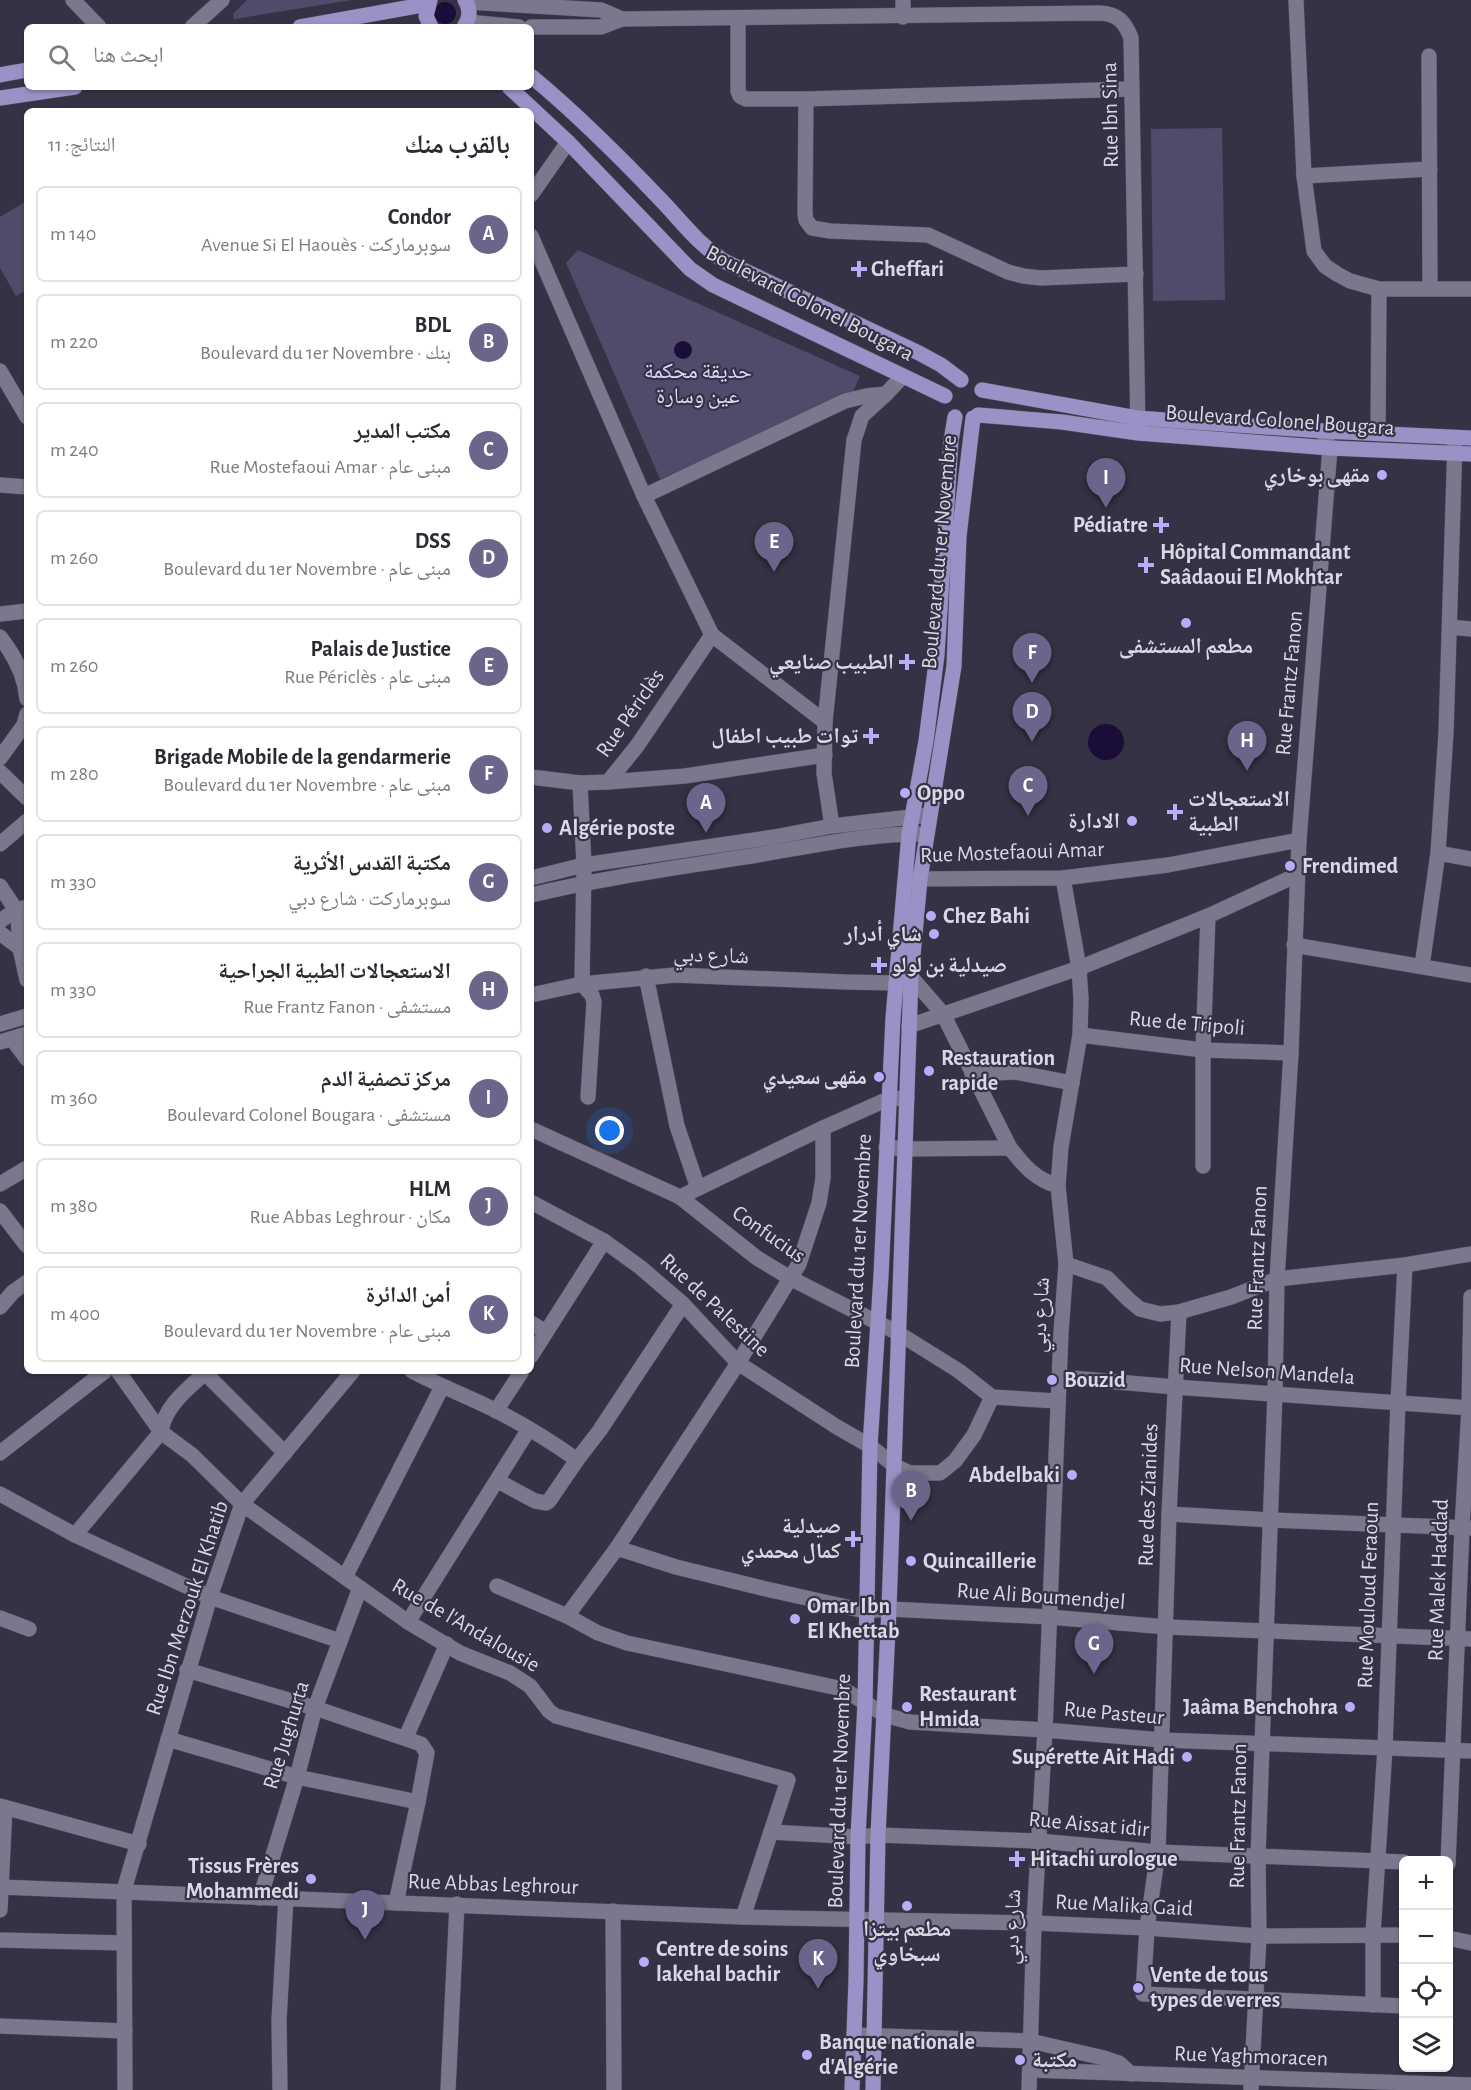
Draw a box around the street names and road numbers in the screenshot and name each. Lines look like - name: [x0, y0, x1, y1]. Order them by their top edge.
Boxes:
- street label: Rue Ibn Sina: [1098, 62, 1122, 168]
- street label: Boulevard Colonel Bougara: [703, 241, 917, 365]
- street label: Boulevard Colonel Bougara: [1165, 401, 1395, 439]
- street label: Boulevard du 1er Novembre: [918, 434, 960, 670]
- street label: Rue Frantz Fanon: [1272, 610, 1306, 756]
- street label: Rue Périclès: [592, 665, 668, 761]
- street label: Rue Mostefaoui Amar: [920, 838, 1104, 866]
- street label: شارع دبي: [673, 943, 749, 973]
- street label: Rue de Tripoli: [1128, 1007, 1246, 1039]
- street label: Boulevard du 1er Novembre: [841, 1133, 875, 1369]
- street label: Rue Frantz Fanon: [1243, 1185, 1271, 1331]
- street label: Confucius: [728, 1201, 810, 1267]
- street label: Rue de Palestine: [656, 1249, 774, 1361]
- street label: شارع دبي: [1027, 1277, 1059, 1354]
- street label: Rue Nelson Mandela: [1178, 1354, 1356, 1388]
- street label: Rue des Zianides: [1135, 1423, 1161, 1567]
- street label: Rue Ibn Merzouk El Khatib: [142, 1498, 232, 1718]
- street label: Rue Malek Haddad: [1424, 1498, 1452, 1662]
- street label: Rue Mouloud Feraoun: [1354, 1501, 1382, 1689]
- street label: Rue de l'Andalousie: [389, 1574, 543, 1676]
- street label: Rue Ali Boumendjel: [956, 1579, 1126, 1613]
- street label: Boulevard du 1er Novembre: [824, 1673, 854, 1909]
- street label: Rue Jughurta: [259, 1678, 313, 1792]
- street label: Rue Pasteur: [1063, 1698, 1165, 1728]
- street label: Rue Frantz Fanon: [1226, 1743, 1250, 1889]
- street label: Rue Aissat idir: [1028, 1808, 1150, 1840]
- street label: Rue Abbas Leghrour: [407, 1870, 579, 1898]
- street label: شارع دبي: [1000, 1889, 1030, 1965]
- street label: Rue Malika Gaid: [1054, 1890, 1194, 1920]
- street label: Rue Yaghmoracen: [1174, 2042, 1328, 2070]

